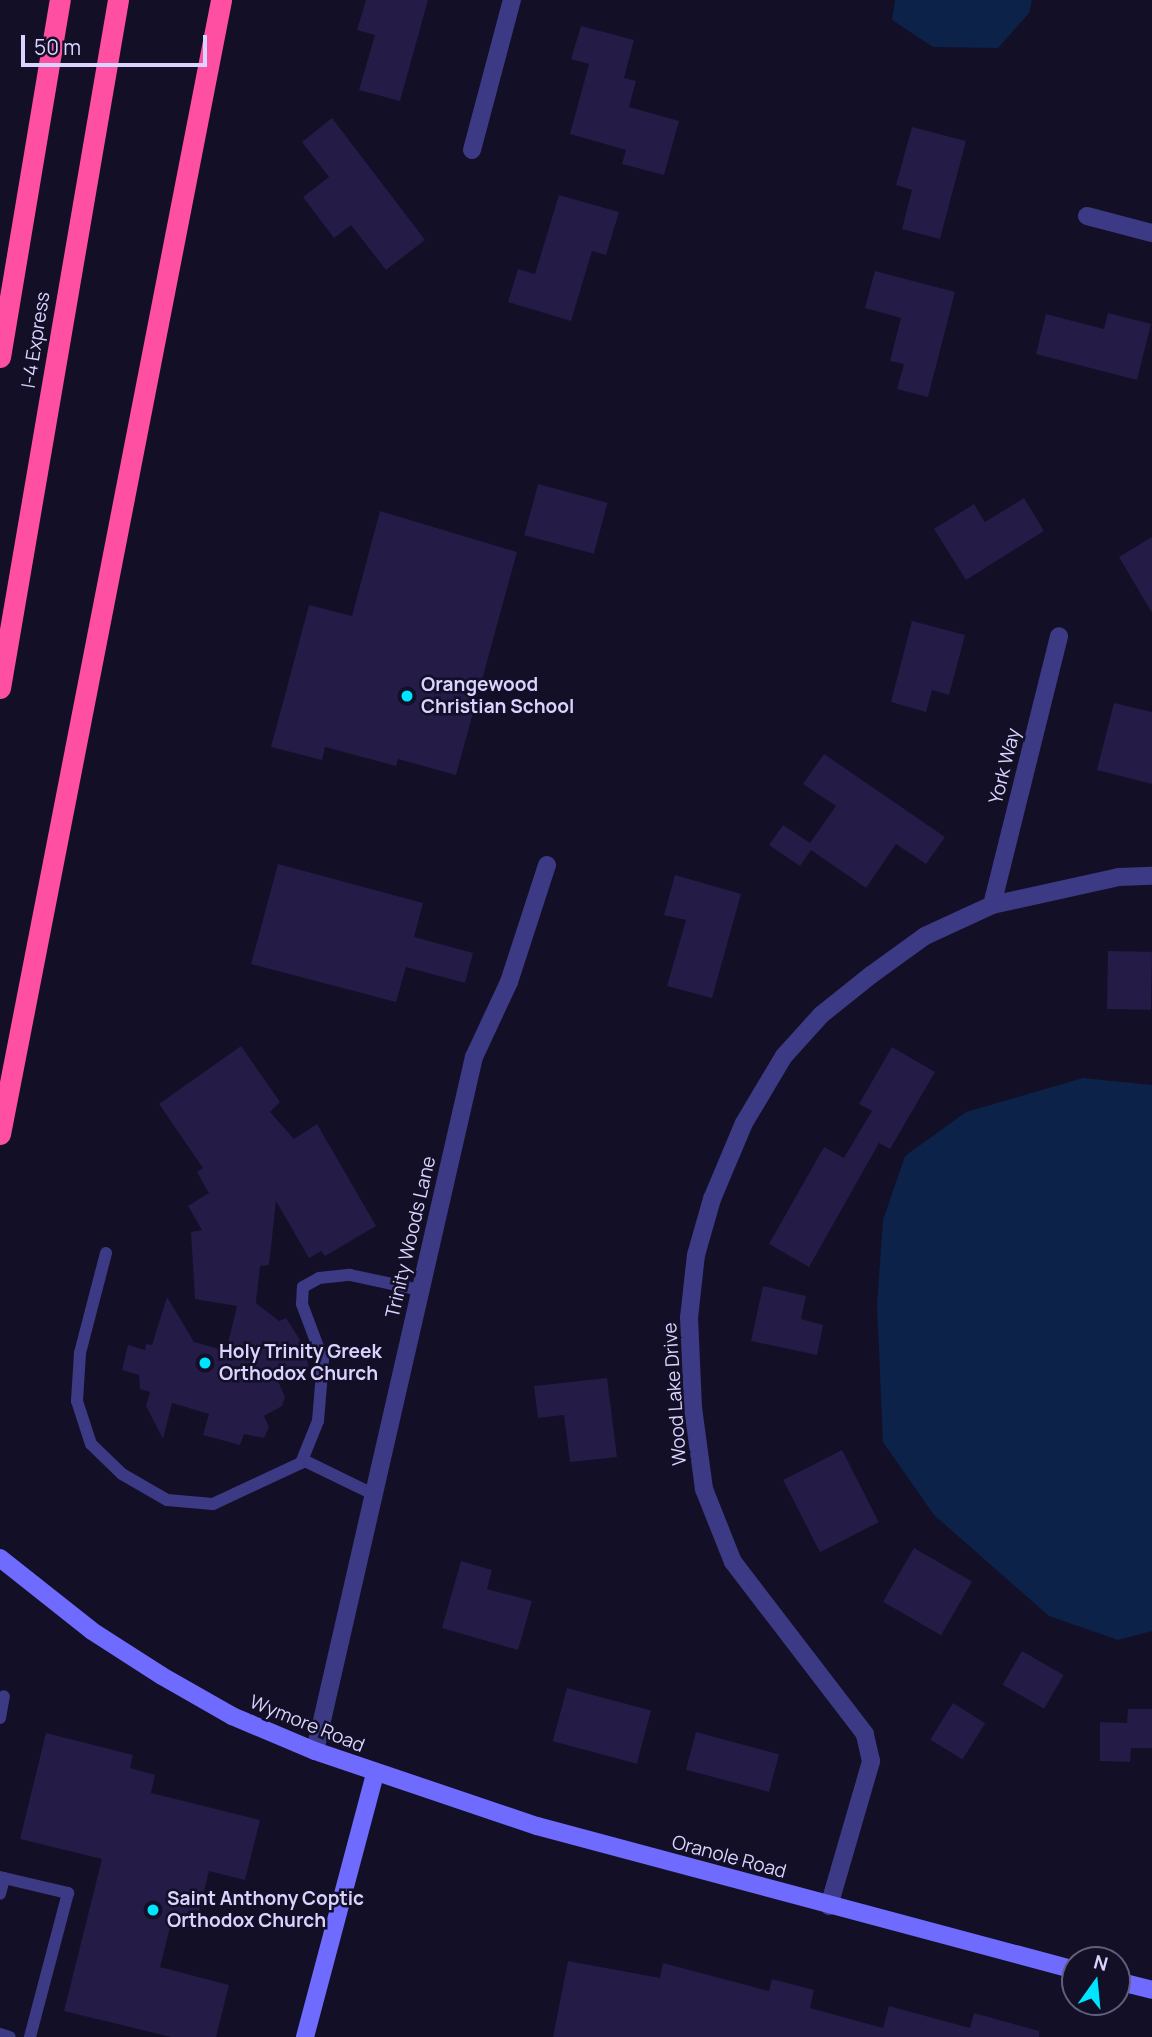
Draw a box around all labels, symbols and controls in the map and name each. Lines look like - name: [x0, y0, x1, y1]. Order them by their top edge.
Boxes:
- scale bar: [24, 21, 210, 65]
- text: 50 m: [34, 33, 81, 61]
- street label: I-4 Express: [17, 290, 55, 390]
- place label: Orangewood Christian School: [421, 674, 574, 718]
- marker: Orangewood Christian School: [399, 688, 415, 704]
- street label: York Way: [985, 726, 1025, 806]
- street label: Trinity Woods Lane: [381, 1154, 441, 1320]
- street label: Wood Lake Drive: [659, 1322, 691, 1466]
- place label: Holy Trinity Greek Orthodox Church: [219, 1341, 382, 1385]
- marker: Holy Trinity Greek Orthodox Church: [197, 1355, 213, 1371]
- street label: Wymore Road: [246, 1691, 368, 1757]
- street label: Oranole Road: [669, 1831, 789, 1883]
- place label: Saint Anthony Coptic Orthodox Church: [167, 1888, 364, 1932]
- marker: Saint Anthony Coptic Orthodox Church: [145, 1902, 161, 1918]
- north arrow: [1061, 1946, 1131, 2016]
- text: N: [1091, 1948, 1111, 1977]

